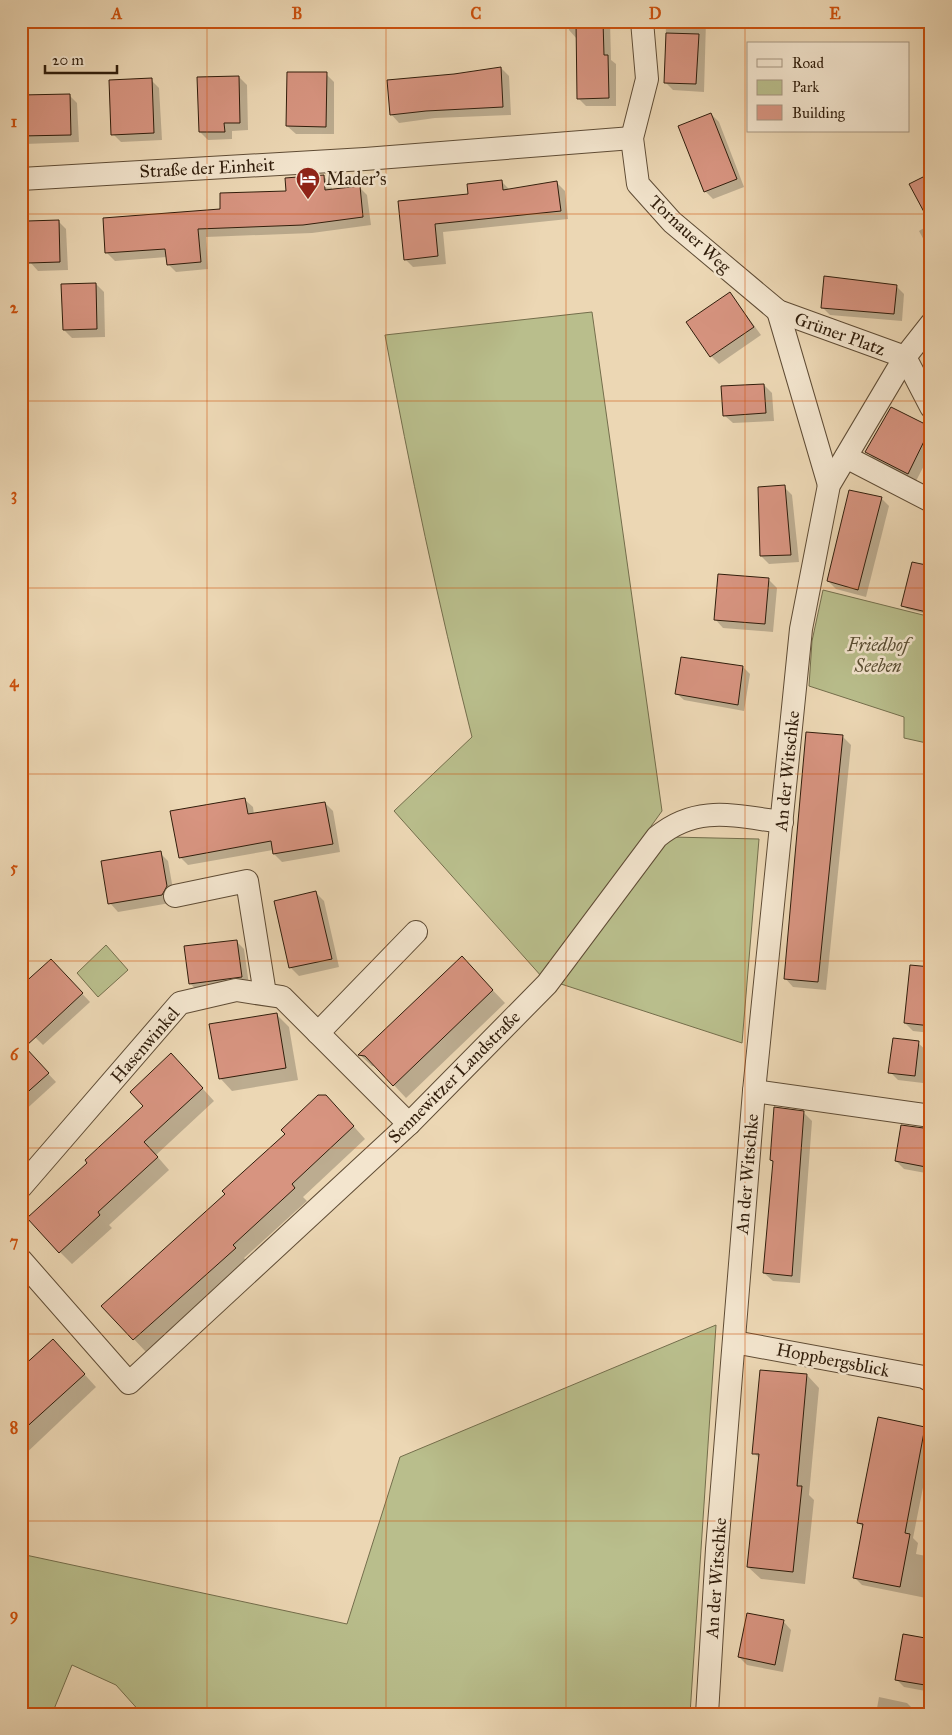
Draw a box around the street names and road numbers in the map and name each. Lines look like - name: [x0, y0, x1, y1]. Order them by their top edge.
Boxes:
- street label: Straße der Einheit: [139, 153, 276, 183]
- street label: Tornauer Weg: [644, 190, 736, 279]
- street label: Grüner Platz: [792, 307, 888, 361]
- street label: An der Witschke: [770, 710, 804, 833]
- street label: Hasenwinkel: [106, 1002, 184, 1088]
- street label: Sennewitzer Landstraße: [383, 1006, 525, 1148]
- street label: An der Witschke: [731, 1113, 763, 1236]
- street label: Hoppbergsblick: [774, 1338, 892, 1383]
- street label: An der Witschke: [701, 1517, 731, 1640]

